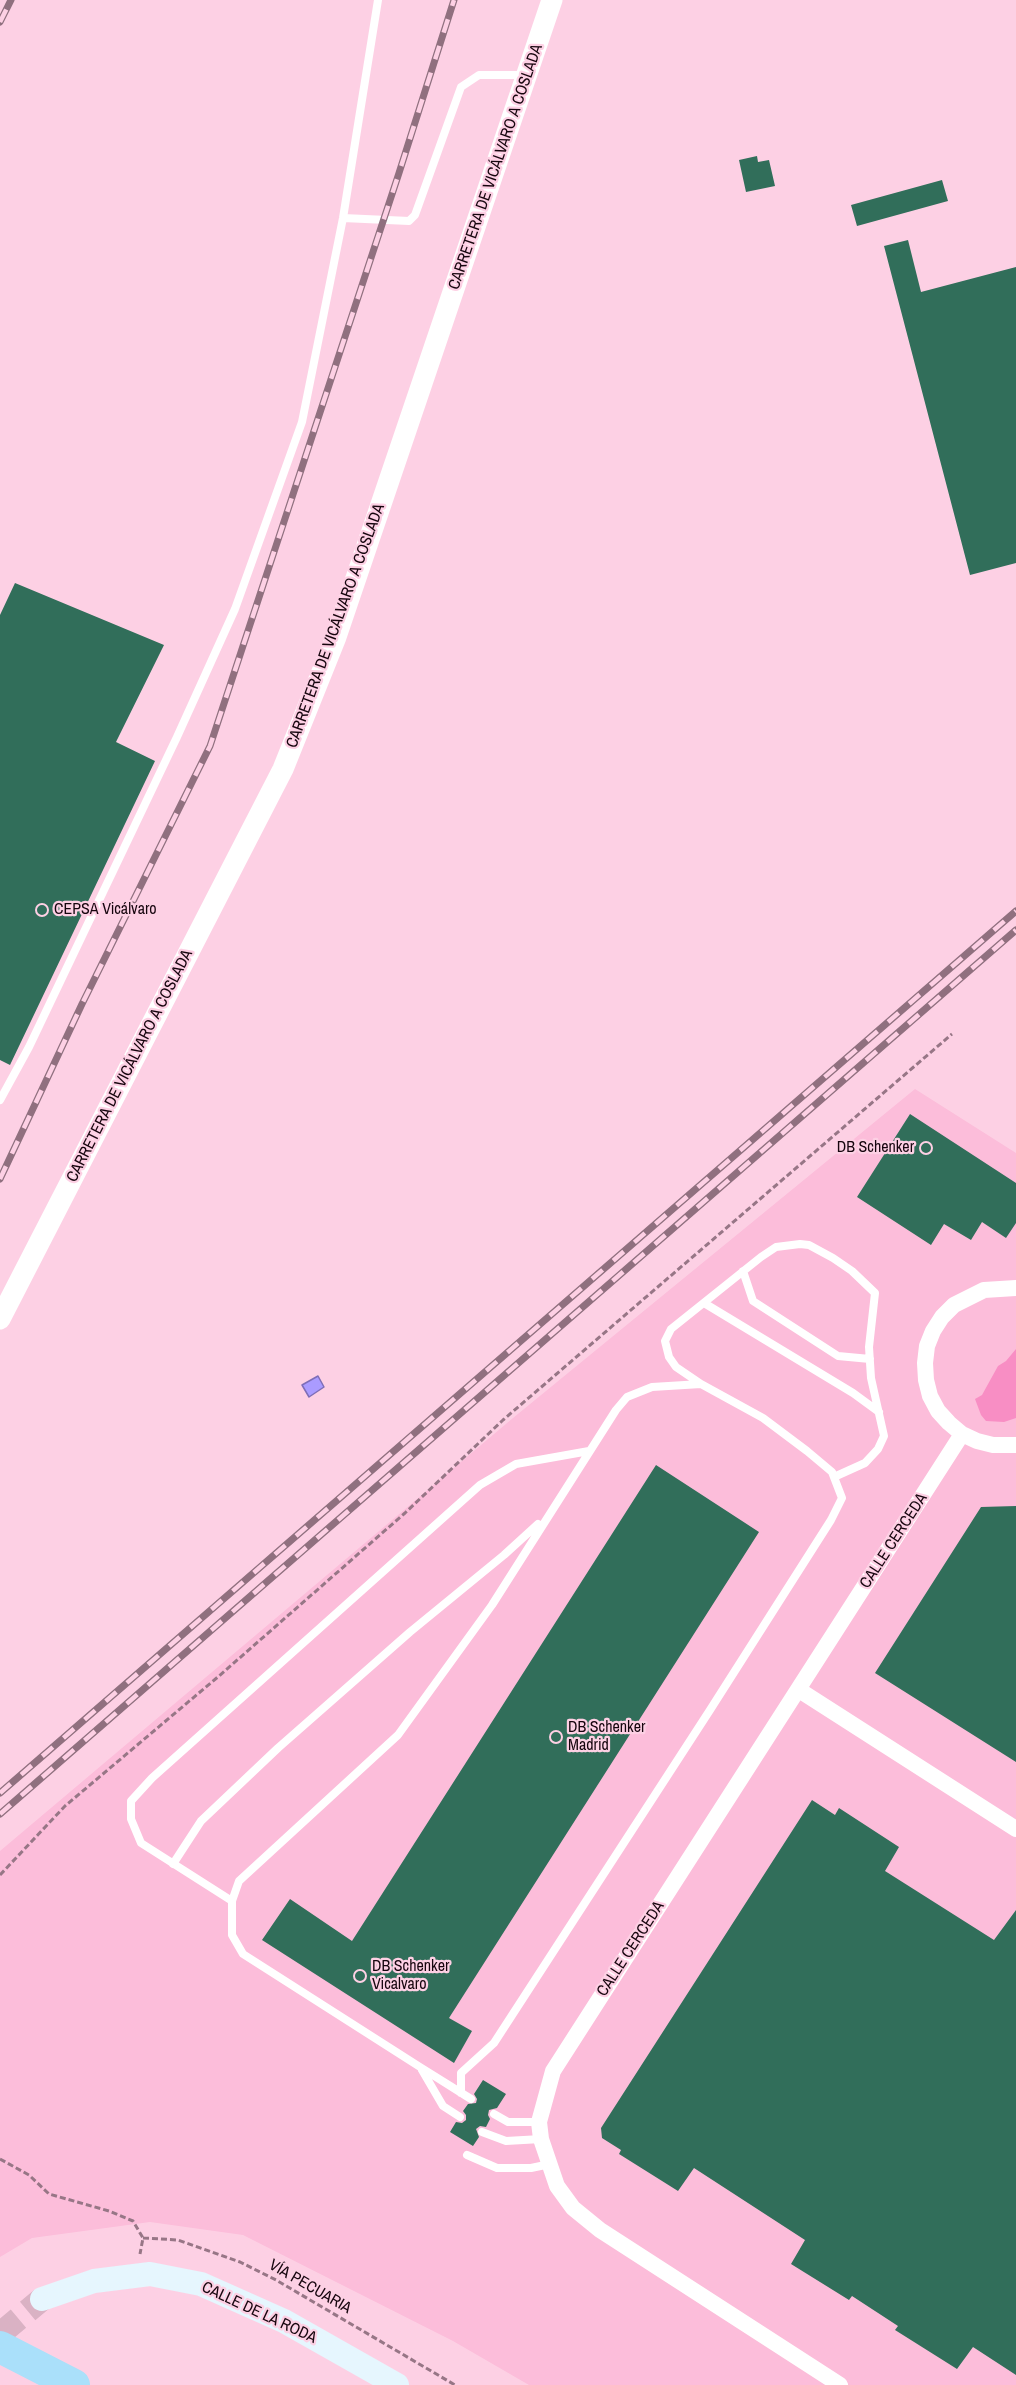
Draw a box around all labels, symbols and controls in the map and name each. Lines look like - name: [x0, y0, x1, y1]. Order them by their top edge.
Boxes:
- street label: CARRETERA DE VICÁLVARO A COSLADA: [445, 42, 547, 292]
- street label: CARRETERA DE VICÁLVARO A COSLADA: [283, 501, 389, 751]
- place label: CEPSA Vicálvaro: [54, 900, 157, 920]
- marker: CEPSA Vicálvaro: [35, 903, 49, 917]
- street label: CARRETERA DE VICÁLVARO A COSLADA: [63, 947, 197, 1185]
- place label: DB Schenker: [837, 1138, 914, 1158]
- marker: DB Schenker: [919, 1141, 933, 1155]
- street label: CALLE CERCEDA: [856, 1490, 932, 1592]
- place label: DB Schenker Madrid: [568, 1718, 645, 1756]
- marker: DB Schenker Madrid: [549, 1730, 563, 1744]
- street label: CALLE CERCEDA: [593, 1898, 669, 2000]
- place label: DB Schenker Vicalvaro: [372, 1957, 449, 1995]
- marker: DB Schenker Vicalvaro: [353, 1969, 367, 1983]
- street label: VÍA PECUARIA: [265, 2256, 355, 2318]
- street label: CALLE DE LA RODA: [198, 2278, 320, 2348]

